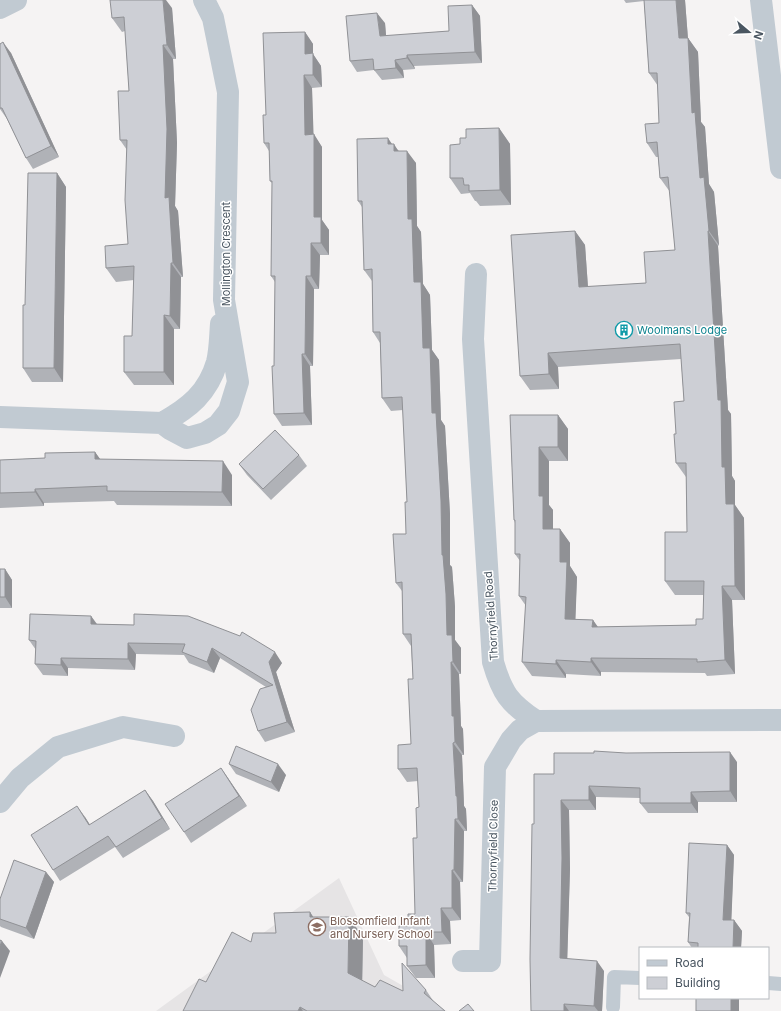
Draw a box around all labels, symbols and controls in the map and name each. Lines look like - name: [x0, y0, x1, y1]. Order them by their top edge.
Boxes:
- north arrow: [729, 12, 769, 52]
- text: N: [750, 29, 766, 42]
- street label: Mollington Crescent: [219, 201, 233, 306]
- building icon: Woolmans Lodge: [614, 320, 634, 340]
- place label: Woolmans Lodge: [637, 323, 727, 337]
- street label: Thornyfield Road: [481, 571, 501, 661]
- street label: Thornyfield Close: [485, 800, 501, 892]
- place label: Blossomfield Infant and Nursery School: [330, 914, 433, 941]
- school or university icon: Blossomfield Infant and Nursery School: [307, 917, 327, 937]
- legend: [639, 947, 769, 999]
- text: Road: [675, 955, 704, 970]
- text: Building: [675, 975, 720, 990]

